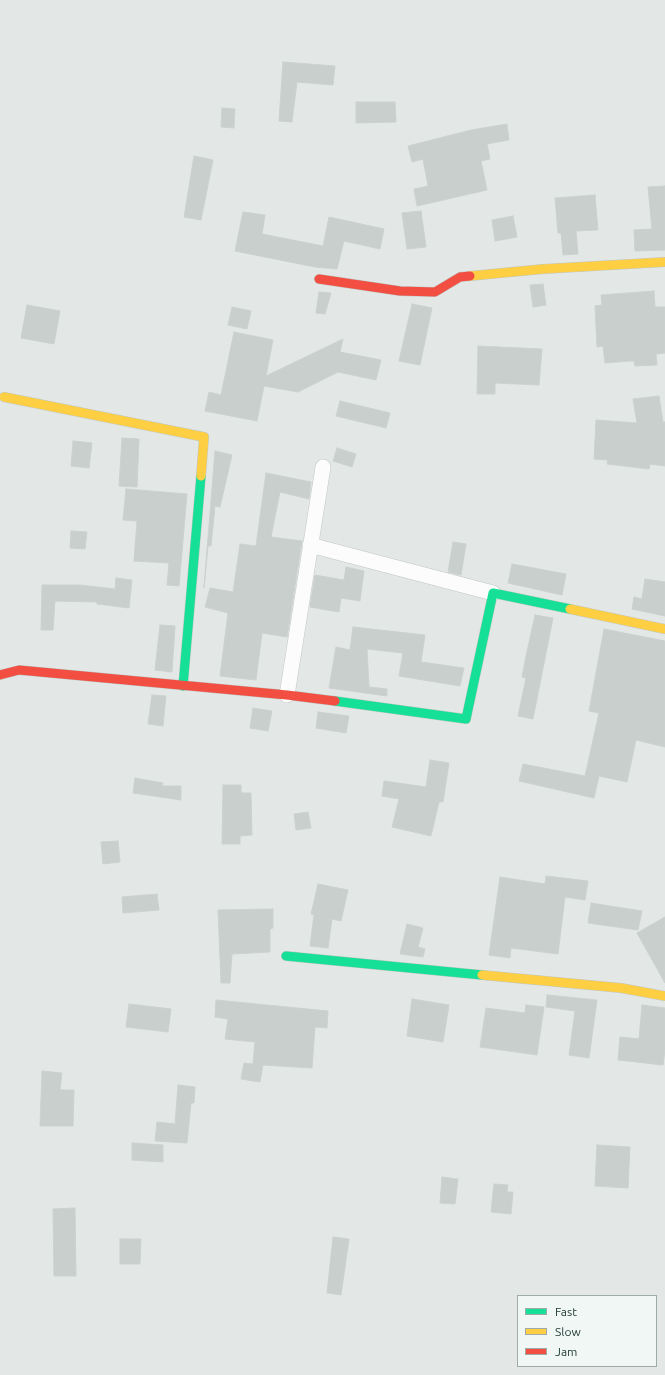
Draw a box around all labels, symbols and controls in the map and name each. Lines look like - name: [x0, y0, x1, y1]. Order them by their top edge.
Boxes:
- legend: [517, 1295, 657, 1367]
- text: Fast: [555, 1305, 577, 1318]
- text: Slow: [555, 1325, 581, 1338]
- text: Jam: [555, 1345, 577, 1358]

